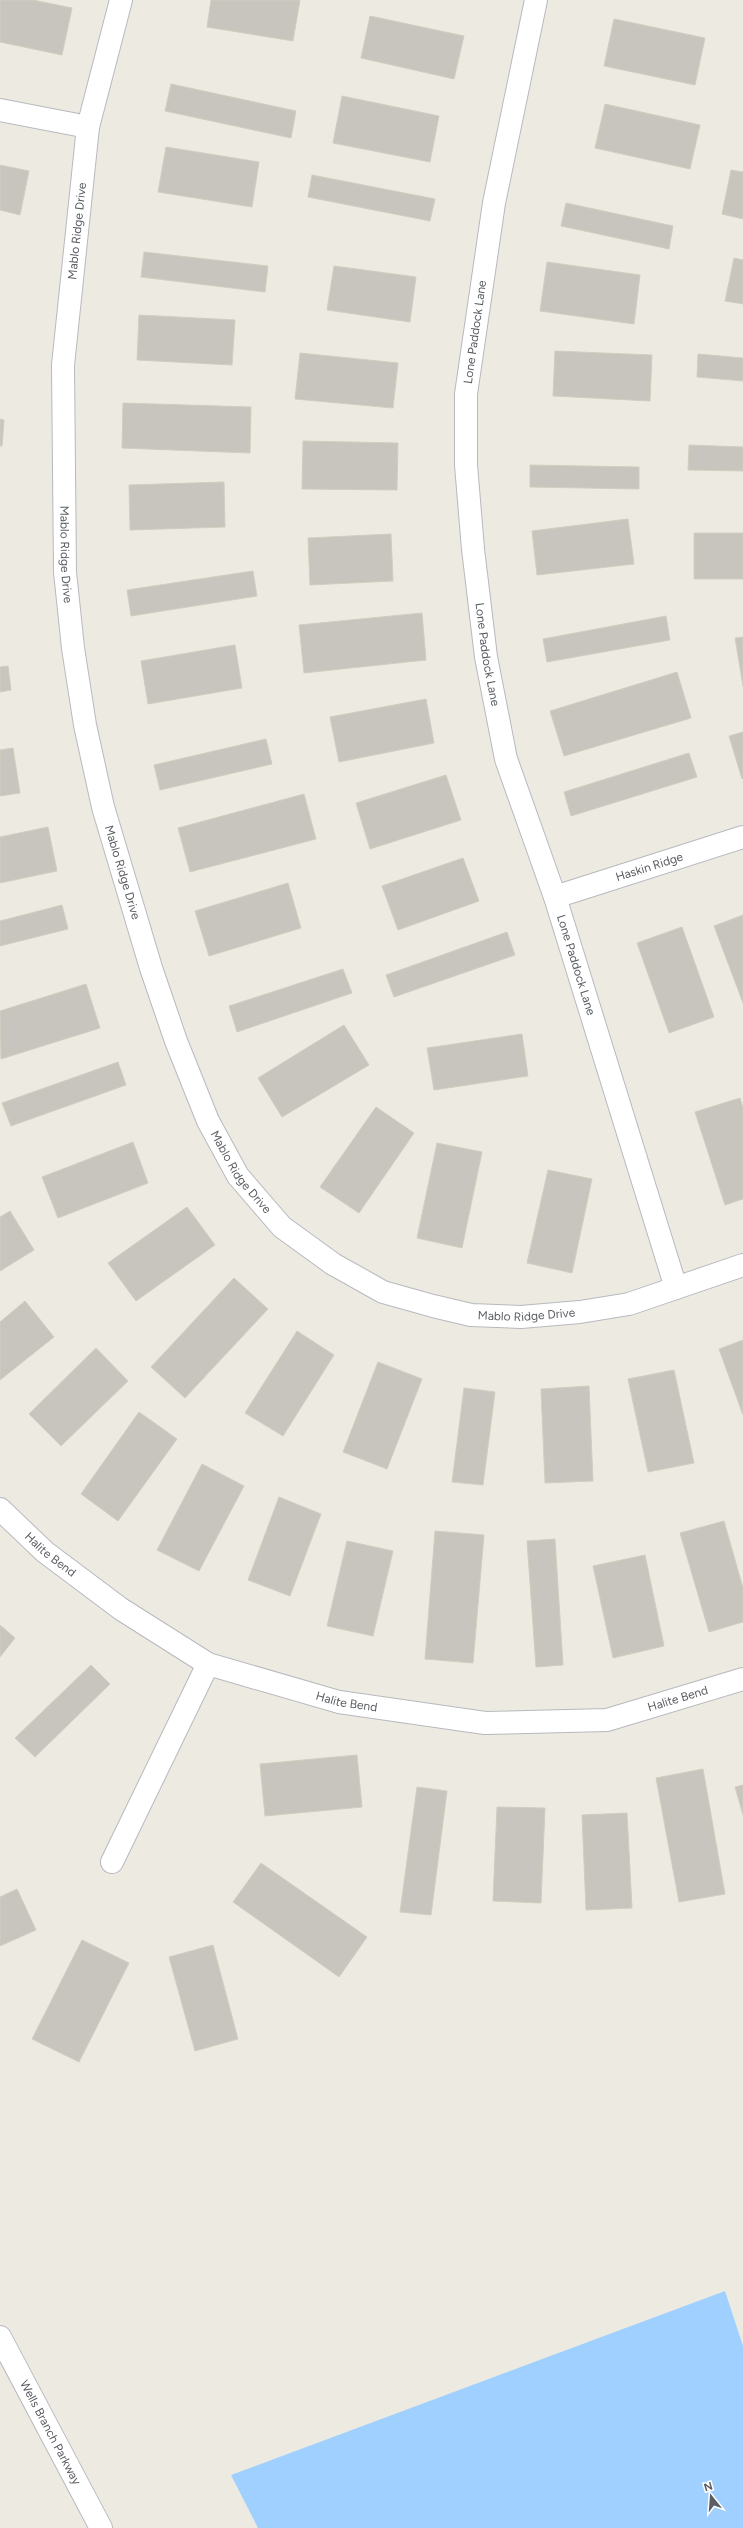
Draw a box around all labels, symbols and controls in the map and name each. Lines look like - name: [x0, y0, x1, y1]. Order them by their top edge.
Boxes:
- street label: Mablo Ridge Drive: [65, 181, 89, 280]
- street label: Lone Paddock Lane: [461, 279, 489, 385]
- street label: Mablo Ridge Drive: [57, 506, 75, 604]
- street label: Lone Paddock Lane: [473, 602, 503, 708]
- street label: Mablo Ridge Drive: [102, 824, 143, 922]
- street label: Haskin Ridge: [614, 849, 685, 884]
- street label: Lone Paddock Lane: [554, 913, 598, 1017]
- street label: Mablo Ridge Drive: [208, 1128, 274, 1216]
- street label: Mablo Ridge Drive: [477, 1305, 576, 1324]
- street label: Halite Bend: [22, 1529, 79, 1580]
- street label: Halite Bend: [646, 1683, 710, 1714]
- street label: Halite Bend: [314, 1689, 378, 1714]
- street label: Wells Branch Parkway: [17, 2378, 84, 2488]
- north arrow: [691, 2476, 731, 2516]
- text: N: [702, 2479, 714, 2494]

